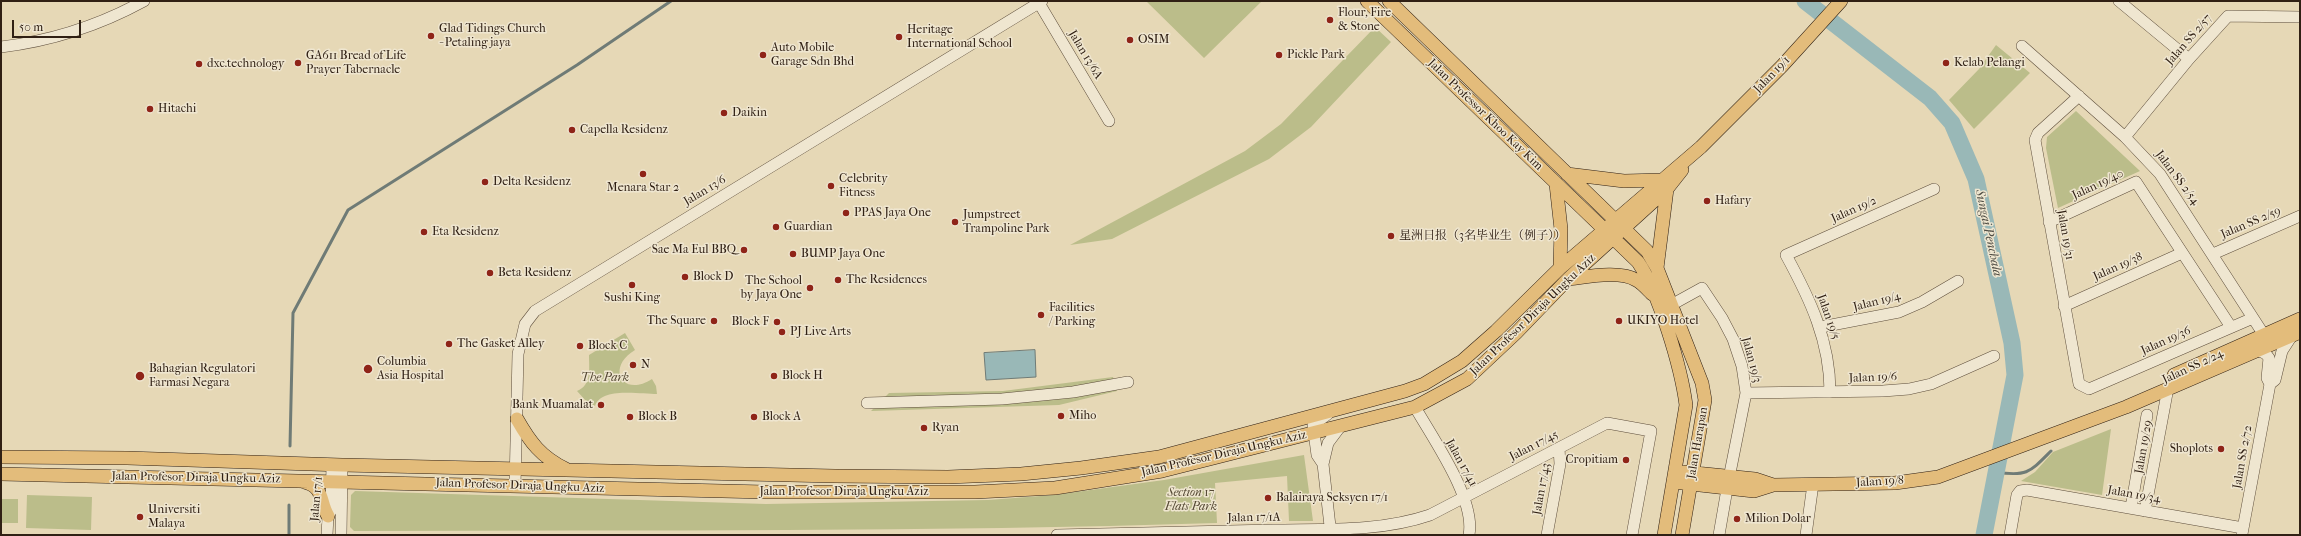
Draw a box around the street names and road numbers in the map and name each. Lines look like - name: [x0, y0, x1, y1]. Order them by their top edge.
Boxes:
- street label: Jalan SS 2/57: [2163, 11, 2215, 69]
- street label: Jalan 13/6A: [1065, 28, 1105, 82]
- street label: Jalan 19/1: [1751, 53, 1793, 97]
- street label: Jalan Professor Khoo Kay Kim: [1425, 56, 1545, 174]
- street label: Jalan SS 2/54: [2152, 148, 2202, 208]
- street label: Jalan 19/40: [2070, 167, 2126, 203]
- street label: Jalan 13/6: [681, 173, 729, 209]
- street label: Jalan 19/2: [1829, 194, 1879, 226]
- street label: Jalan SS 2/59: [2219, 204, 2283, 242]
- street label: Jalan 19/31: [2053, 209, 2077, 261]
- street label: Jalan 19/38: [2091, 250, 2145, 284]
- street label: Jalan Profesor Diraja Ungku Aziz: [1467, 251, 1599, 379]
- street label: Jalan 19/4: [1852, 289, 1902, 315]
- street label: Jalan 19/5: [1814, 292, 1842, 342]
- street label: Jalan 19/36: [2139, 324, 2193, 358]
- street label: Jalan 19/3: [1738, 336, 1764, 384]
- street label: Jalan SS 2/24: [2160, 347, 2226, 387]
- street label: Jalan 19/6: [1849, 370, 1897, 386]
- street label: Jalan Harapan: [1685, 406, 1711, 480]
- street label: Jalan 19/29: [2132, 419, 2156, 475]
- street label: Jalan SS 2/72: [2230, 424, 2256, 490]
- street label: Jalan Profesor Diraja Ungku Aziz: [1140, 428, 1308, 480]
- street label: Jalan 17/45: [1507, 428, 1561, 464]
- street label: Jalan 17/41: [1442, 437, 1480, 489]
- street label: Jalan 17/43: [1530, 462, 1554, 516]
- street label: Jalan Profesor Diraja Ungku Aziz: [111, 469, 281, 487]
- street label: Jalan 19/8: [1856, 474, 1904, 490]
- street label: Jalan 17/1: [308, 476, 326, 522]
- street label: Jalan Profesor Diraja Ungku Aziz: [435, 476, 605, 496]
- street label: Jalan 19/34: [2106, 483, 2162, 507]
- street label: Jalan Profesor Diraja Ungku Aziz: [759, 485, 929, 499]
- street label: Jalan 17/1A: [1227, 510, 1281, 526]

